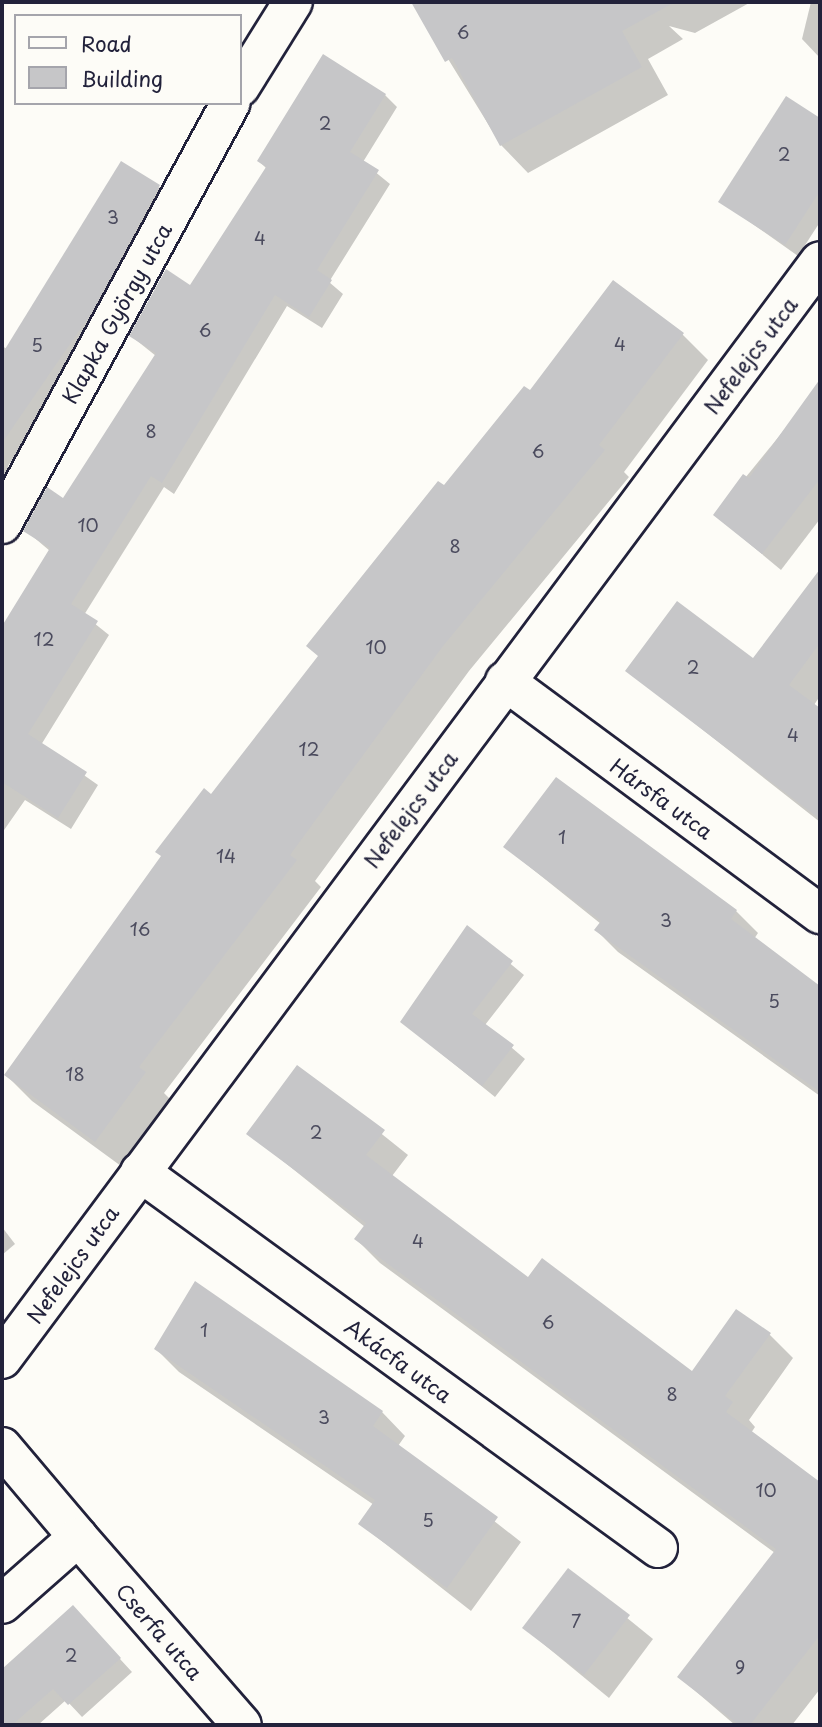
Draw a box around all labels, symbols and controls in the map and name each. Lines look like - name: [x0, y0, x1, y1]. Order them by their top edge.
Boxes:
- legend: [14, 14, 242, 105]
- house number: 6: [457, 21, 469, 43]
- text: Road: [81, 27, 132, 59]
- text: Building: [81, 62, 163, 94]
- house number: 2: [319, 112, 331, 134]
- house number: 2: [778, 143, 790, 165]
- house number: 3: [107, 206, 119, 228]
- street label: Klapka György utca: [55, 218, 177, 408]
- house number: 4: [254, 227, 266, 249]
- street label: Nefelejcs utca: [698, 292, 802, 418]
- house number: 6: [199, 319, 211, 341]
- house number: 4: [614, 333, 626, 355]
- house number: 5: [31, 334, 43, 356]
- house number: 8: [145, 420, 157, 442]
- house number: 6: [532, 440, 544, 462]
- house number: 10: [77, 514, 99, 536]
- house number: 8: [449, 535, 461, 557]
- house number: 12: [34, 628, 54, 650]
- house number: 10: [365, 636, 387, 658]
- house number: 2: [687, 656, 699, 678]
- house number: 4: [787, 724, 799, 746]
- house number: 12: [299, 738, 319, 760]
- street label: Nefelejcs utca: [358, 746, 462, 872]
- street label: Hársfa utca: [606, 752, 718, 844]
- house number: 1: [558, 826, 566, 848]
- house number: 14: [216, 845, 236, 867]
- house number: 3: [660, 909, 672, 931]
- house number: 16: [130, 918, 150, 940]
- house number: 5: [768, 990, 780, 1012]
- house number: 18: [65, 1063, 85, 1085]
- house number: 2: [310, 1121, 322, 1143]
- street label: Nefelejcs utca: [21, 1200, 123, 1328]
- house number: 4: [412, 1230, 424, 1252]
- house number: 6: [542, 1311, 554, 1333]
- street label: Akácfa utca: [341, 1313, 457, 1407]
- house number: 1: [200, 1319, 208, 1341]
- house number: 8: [666, 1383, 678, 1405]
- house number: 3: [318, 1406, 330, 1428]
- house number: 10: [755, 1479, 777, 1501]
- house number: 5: [422, 1509, 434, 1531]
- street label: Cserfa utca: [111, 1578, 209, 1684]
- house number: 7: [571, 1610, 581, 1632]
- house number: 2: [65, 1644, 77, 1666]
- house number: 9: [735, 1656, 745, 1678]

